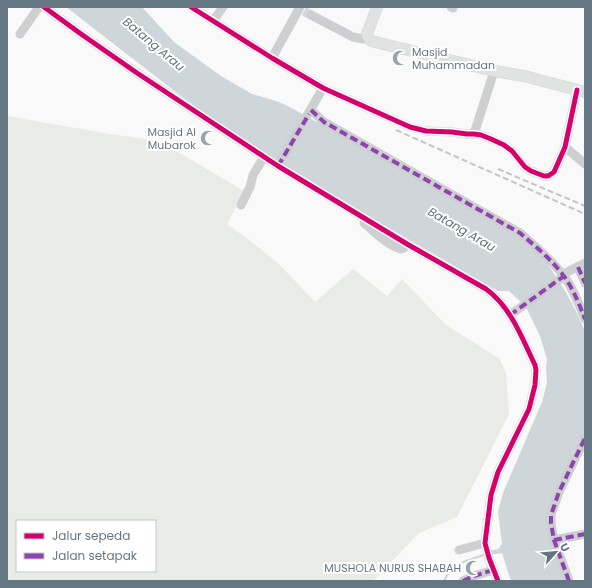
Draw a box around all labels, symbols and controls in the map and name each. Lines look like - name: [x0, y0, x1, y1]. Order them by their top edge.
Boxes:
- water label: Batang Arau: [120, 13, 189, 75]
- place label: Masjid Muhammadan: [412, 44, 495, 73]
- mosque icon: Masjid Muhammadan: [391, 49, 409, 67]
- place label: Masjid Al Mubarok: [147, 124, 196, 153]
- mosque icon: Masjid Al Mubarok: [199, 129, 217, 147]
- water label: Batang Arau: [425, 203, 499, 255]
- legend: [16, 520, 156, 572]
- text: Jalur sepeda: [52, 527, 130, 544]
- north arrow: [536, 532, 576, 572]
- text: U: [556, 540, 574, 555]
- text: Jalan setapak: [52, 547, 138, 564]
- mosque icon: MUSHOLA NURUS SHABAH: [464, 559, 482, 577]
- place label: MUSHOLA NURUS SHABAH: [324, 560, 461, 576]

